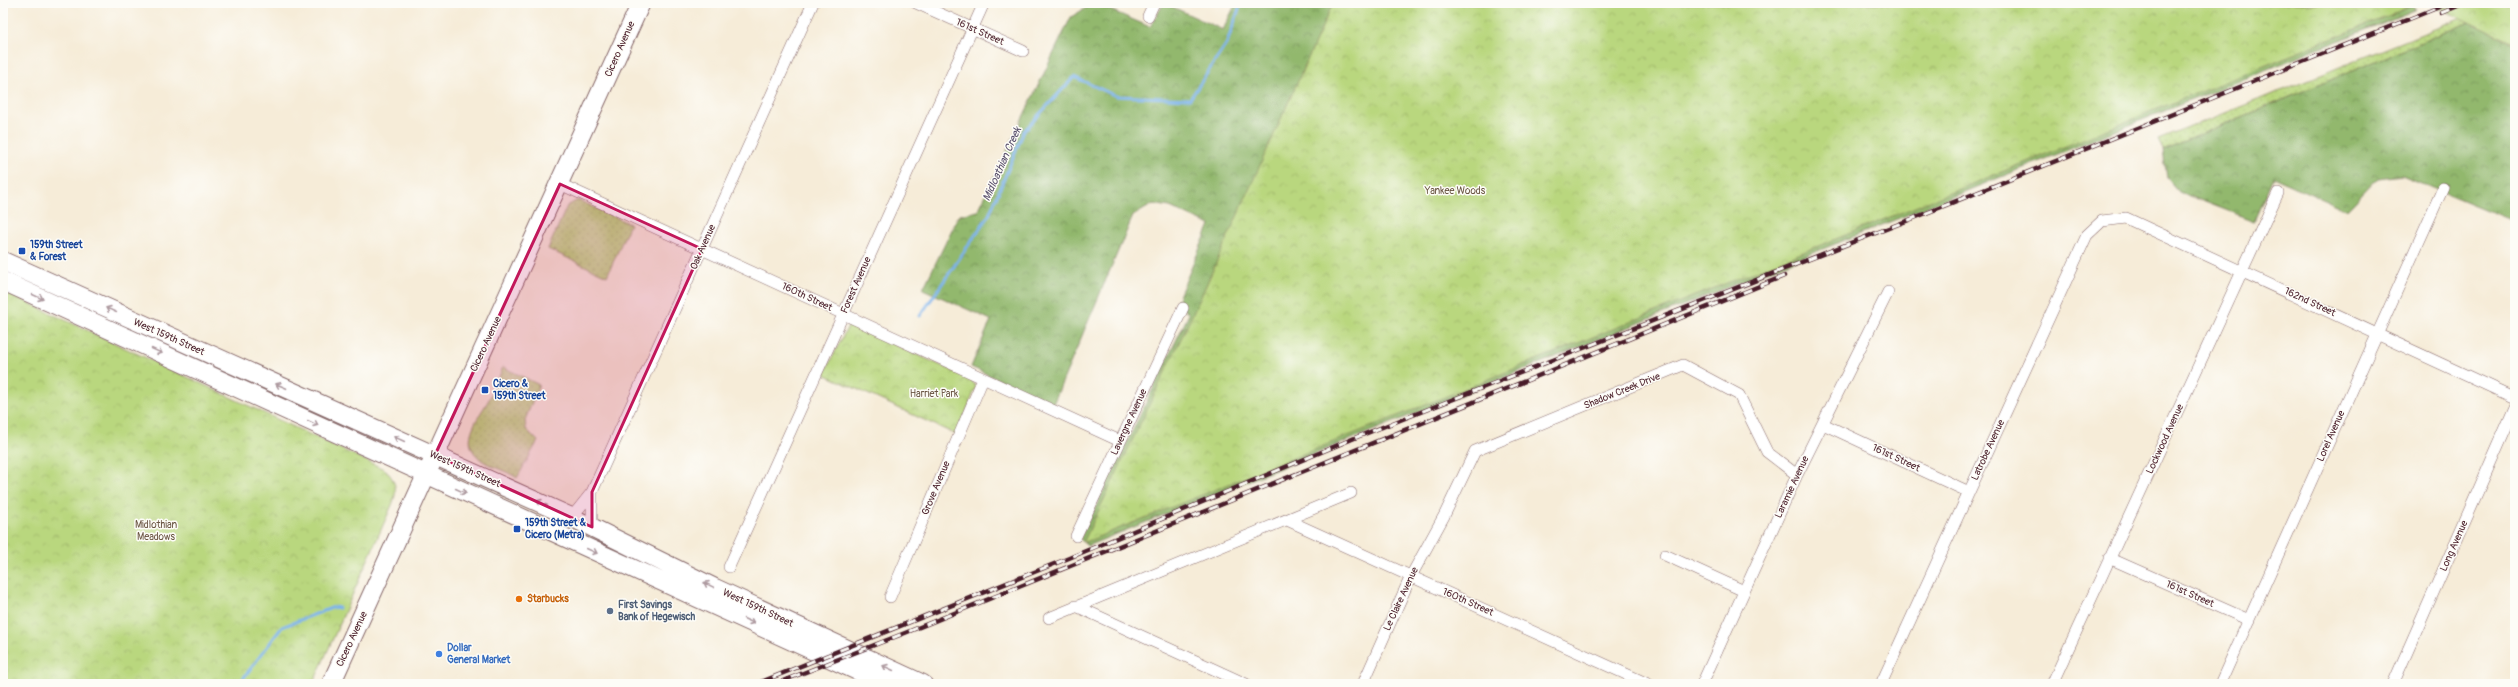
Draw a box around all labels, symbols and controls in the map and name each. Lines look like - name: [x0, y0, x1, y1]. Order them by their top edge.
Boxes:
- street label: 161st Street: [954, 16, 1007, 48]
- street label: Cicero Avenue: [602, 19, 638, 79]
- water label: Midloathian Creek: [980, 124, 1025, 203]
- park label: Yankee Woods: [1424, 185, 1486, 197]
- street label: Oak Avenue: [688, 223, 718, 271]
- place label: 159th Street & Forest: [30, 239, 83, 263]
- marker: 159th Street & Forest: [17, 246, 27, 256]
- street label: Forest Avenue: [838, 255, 874, 315]
- street label: 160th Street: [780, 280, 835, 314]
- street label: 162nd Street: [2282, 285, 2338, 320]
- one-way arrow: [32, 294, 44, 301]
- one-way arrow: [105, 306, 117, 313]
- street label: Cicero Avenue: [468, 314, 504, 374]
- street label: West 159th Street: [132, 316, 207, 358]
- one-way arrow: [150, 348, 162, 355]
- street label: Shadow Creek Drive: [1582, 370, 1662, 412]
- place label: Cicero & 159th Street: [493, 378, 546, 402]
- one-way arrow: [275, 382, 287, 389]
- marker: Cicero & 159th Street: [480, 385, 490, 395]
- street label: Lavergne Avenue: [1108, 387, 1150, 457]
- park label: Harriet Park: [910, 388, 959, 400]
- street label: Lockwood Avenue: [2144, 402, 2186, 476]
- street label: Lorel Avenue: [2314, 409, 2348, 463]
- street label: Latrobe Avenue: [1969, 418, 2007, 482]
- one-way arrow: [307, 420, 319, 427]
- one-way arrow: [394, 435, 406, 442]
- street label: 161st Street: [1870, 442, 1923, 475]
- street label: West 159th Street: [428, 448, 503, 490]
- street label: Laramie Avenue: [1772, 454, 1812, 520]
- street label: Grove Avenue: [919, 459, 953, 517]
- one-way arrow: [455, 488, 467, 495]
- one-way arrow: [536, 499, 548, 506]
- place label: 159th Street & Cicero (Metra): [525, 517, 586, 541]
- park label: Midlothian Meadows: [135, 519, 177, 543]
- street label: Long Avenue: [2437, 519, 2471, 573]
- marker: 159th Street & Cicero (Metra): [512, 524, 522, 534]
- one-way arrow: [586, 548, 598, 555]
- street label: Le Claire Avenue: [1381, 565, 1421, 633]
- street label: 161st Street: [2164, 578, 2217, 610]
- one-way arrow: [703, 581, 715, 588]
- street label: 160th Street: [1441, 585, 1496, 619]
- street label: West 159th Street: [721, 586, 796, 630]
- place label: Starbucks: [527, 593, 569, 605]
- marker: Starbucks: [514, 594, 524, 604]
- place label: First Savings Bank of Hegewisch: [618, 599, 696, 623]
- marker: First Savings Bank of Hegewisch: [605, 606, 615, 616]
- street label: Cicero Avenue: [334, 609, 370, 669]
- one-way arrow: [743, 618, 755, 626]
- place label: Dollar General Market: [447, 642, 511, 666]
- marker: Dollar General Market: [434, 649, 444, 659]
- one-way arrow: [882, 664, 894, 671]

